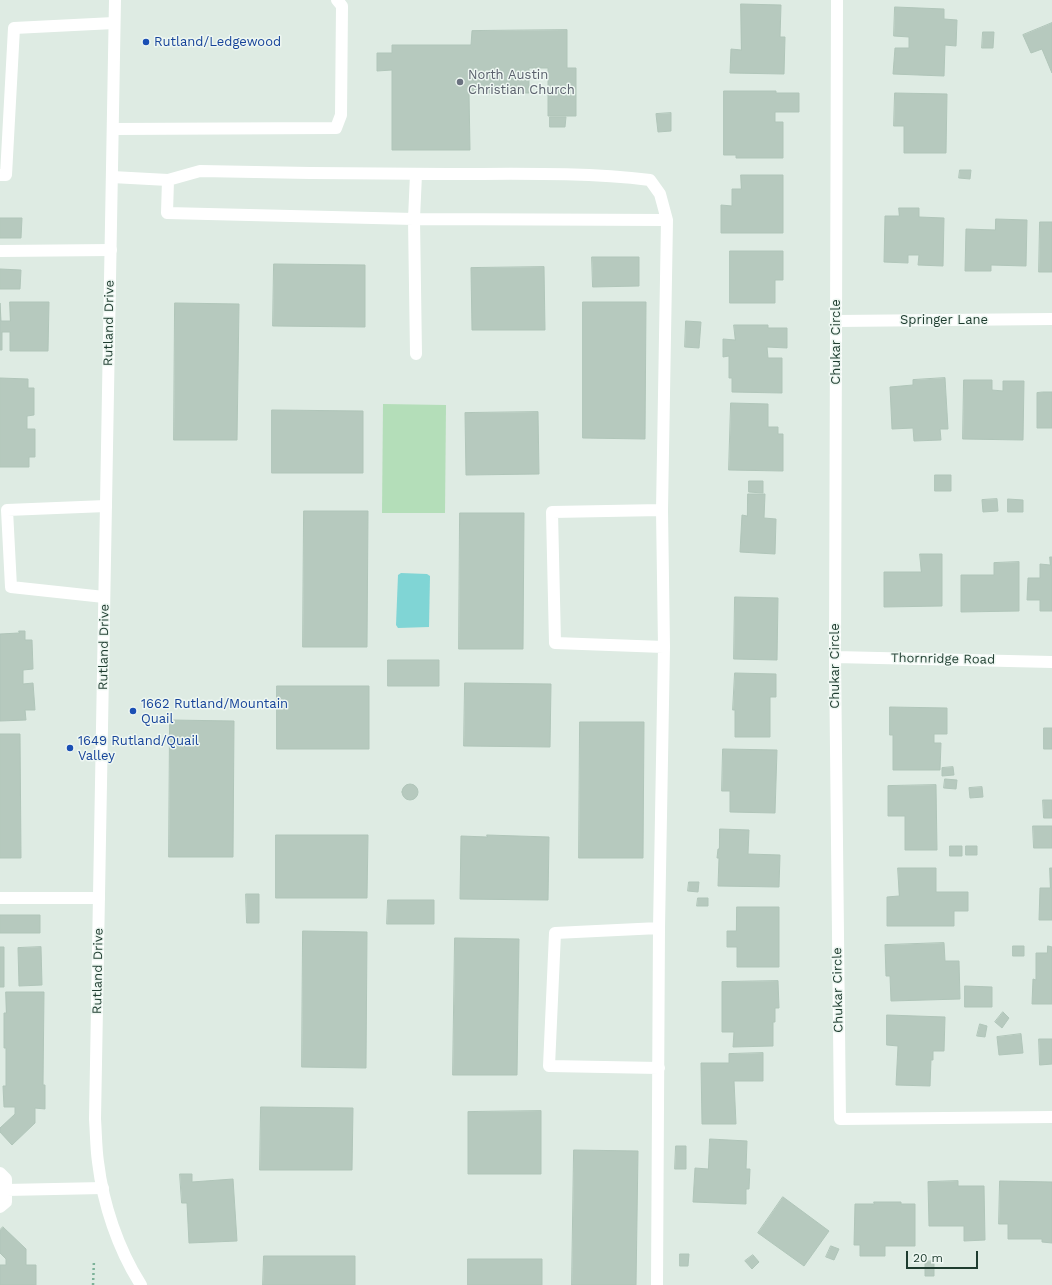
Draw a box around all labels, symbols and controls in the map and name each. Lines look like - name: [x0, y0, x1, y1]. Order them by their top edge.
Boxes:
- place label: Rutland/Ledgewood: [154, 34, 281, 50]
- marker: Rutland/Ledgewood: [141, 37, 151, 47]
- place label: North Austin Christian Church: [468, 67, 575, 98]
- marker: North Austin Christian Church: [455, 77, 465, 87]
- street label: Rutland Drive: [100, 280, 118, 366]
- street label: Chukar Circle: [828, 299, 844, 385]
- street label: Springer Lane: [900, 312, 988, 328]
- street label: Rutland Drive: [95, 604, 113, 690]
- street label: Chukar Circle: [827, 623, 843, 709]
- street label: Thornridge Road: [891, 650, 995, 668]
- place label: 1662 Rutland/Mountain Quail: [141, 696, 288, 727]
- marker: 1662 Rutland/Mountain Quail: [128, 706, 138, 716]
- place label: 1649 Rutland/Quail Valley: [78, 733, 199, 764]
- marker: 1649 Rutland/Quail Valley: [65, 743, 75, 753]
- street label: Rutland Drive: [89, 928, 107, 1014]
- street label: Chukar Circle: [829, 947, 847, 1033]
- scale bar: [908, 1243, 980, 1269]
- text: 20 m: [913, 1251, 943, 1265]

